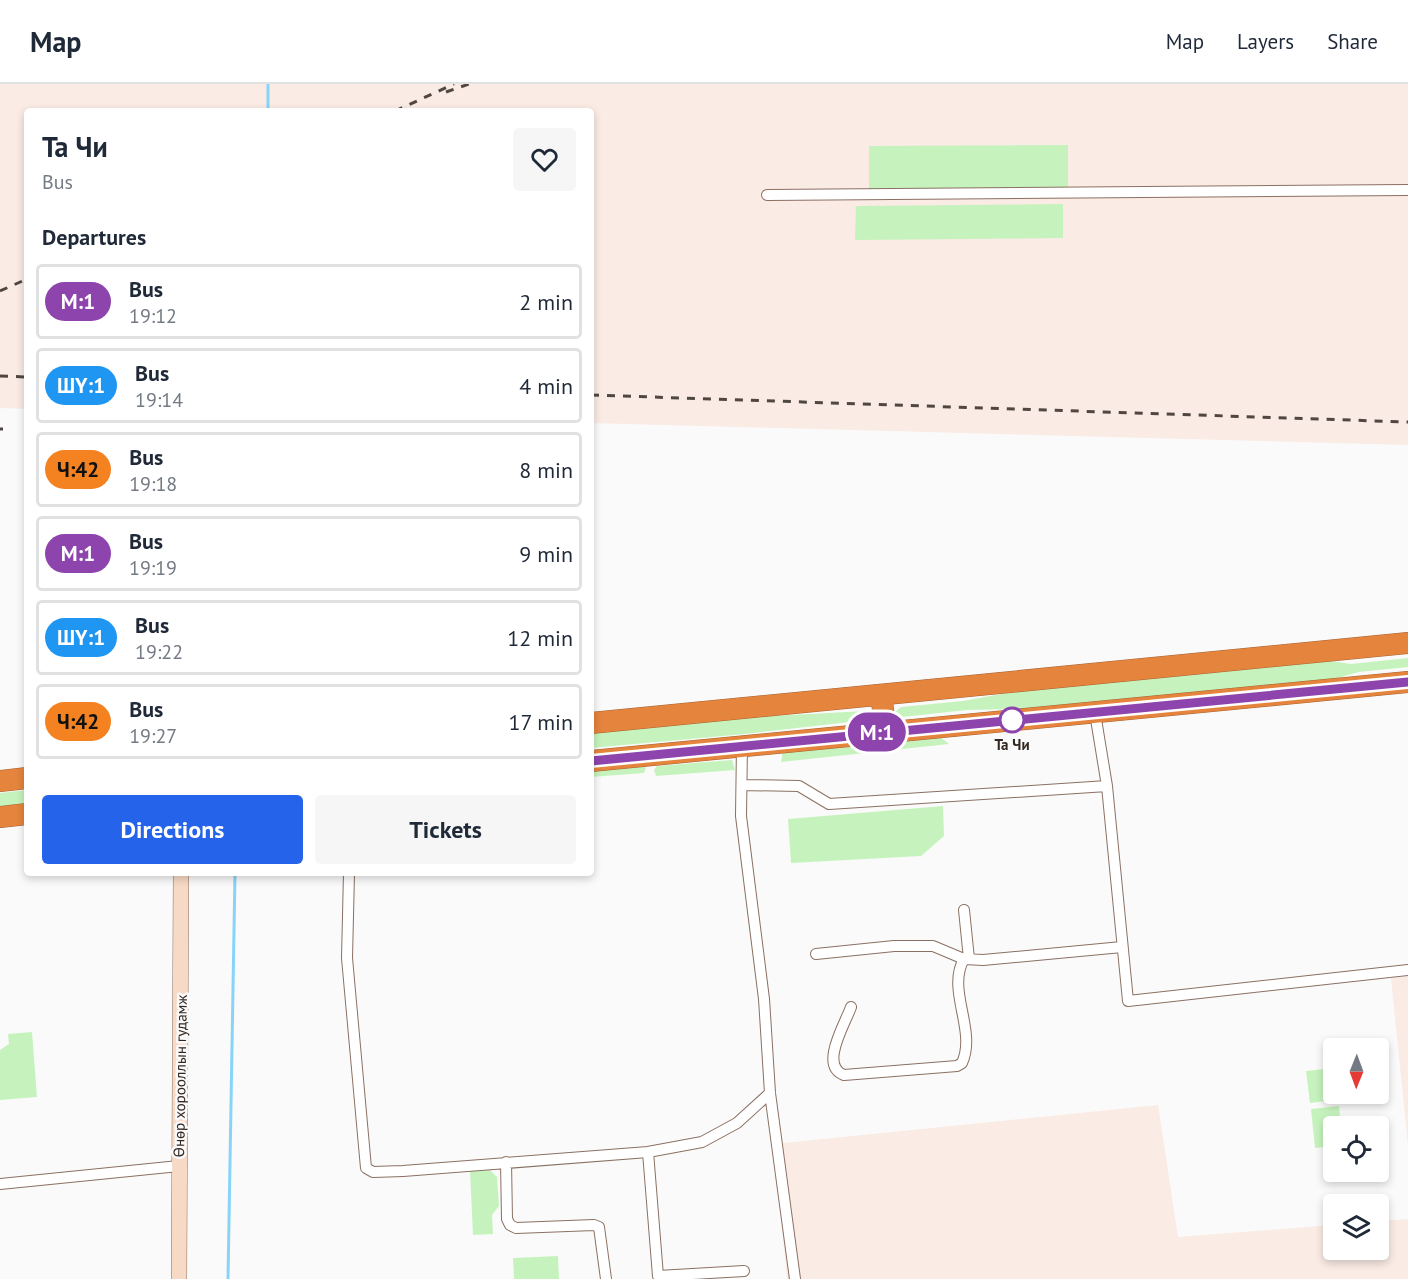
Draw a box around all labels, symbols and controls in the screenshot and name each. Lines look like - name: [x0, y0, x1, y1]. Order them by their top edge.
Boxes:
- text: Map: [30, 23, 81, 60]
- text: Map: [1166, 28, 1204, 55]
- text: Layers: [1237, 28, 1294, 55]
- text: Share: [1327, 28, 1378, 55]
- text: Та Чи: [42, 128, 108, 165]
- button: heart: [513, 128, 576, 191]
- text: Bus: [42, 169, 73, 195]
- text: Departures: [42, 223, 146, 251]
- text: Bus: [129, 275, 163, 303]
- text: М:1: [61, 288, 95, 315]
- text: 2 min: [519, 288, 573, 316]
- text: 19:12: [129, 303, 177, 329]
- text: Bus: [135, 359, 169, 387]
- text: ШҮ:1: [57, 372, 105, 399]
- text: 4 min: [519, 372, 573, 400]
- text: 19:14: [135, 387, 183, 413]
- text: Bus: [129, 443, 163, 471]
- text: Ч:42: [57, 456, 99, 483]
- text: 8 min: [519, 456, 573, 484]
- text: 19:18: [129, 471, 177, 497]
- text: Bus: [129, 527, 163, 555]
- text: М:1: [61, 540, 95, 567]
- text: 9 min: [519, 540, 573, 568]
- text: 19:19: [129, 555, 177, 581]
- text: Bus: [135, 611, 169, 639]
- text: ШҮ:1: [57, 624, 105, 651]
- text: 12 min: [507, 624, 573, 652]
- text: 19:22: [135, 639, 183, 665]
- text: Bus: [129, 695, 163, 723]
- marker: Та Чи: [999, 707, 1025, 733]
- text: Ч:42: [57, 708, 99, 735]
- text: 17 min: [509, 708, 573, 736]
- line badge: М:1: [842, 712, 912, 752]
- text: М:1: [860, 719, 894, 746]
- text: 19:27: [129, 723, 177, 749]
- place label: Та Чи: [994, 735, 1030, 754]
- button: Directions: [42, 795, 303, 864]
- button: Tickets: [315, 795, 576, 864]
- street label: Өнөр хорооллын гудамж: [169, 994, 191, 1157]
- north arrow: [1323, 1038, 1389, 1104]
- map controls: [1323, 1038, 1389, 1260]
- button: locate: [1323, 1116, 1389, 1182]
- button: layers: [1323, 1194, 1389, 1260]

